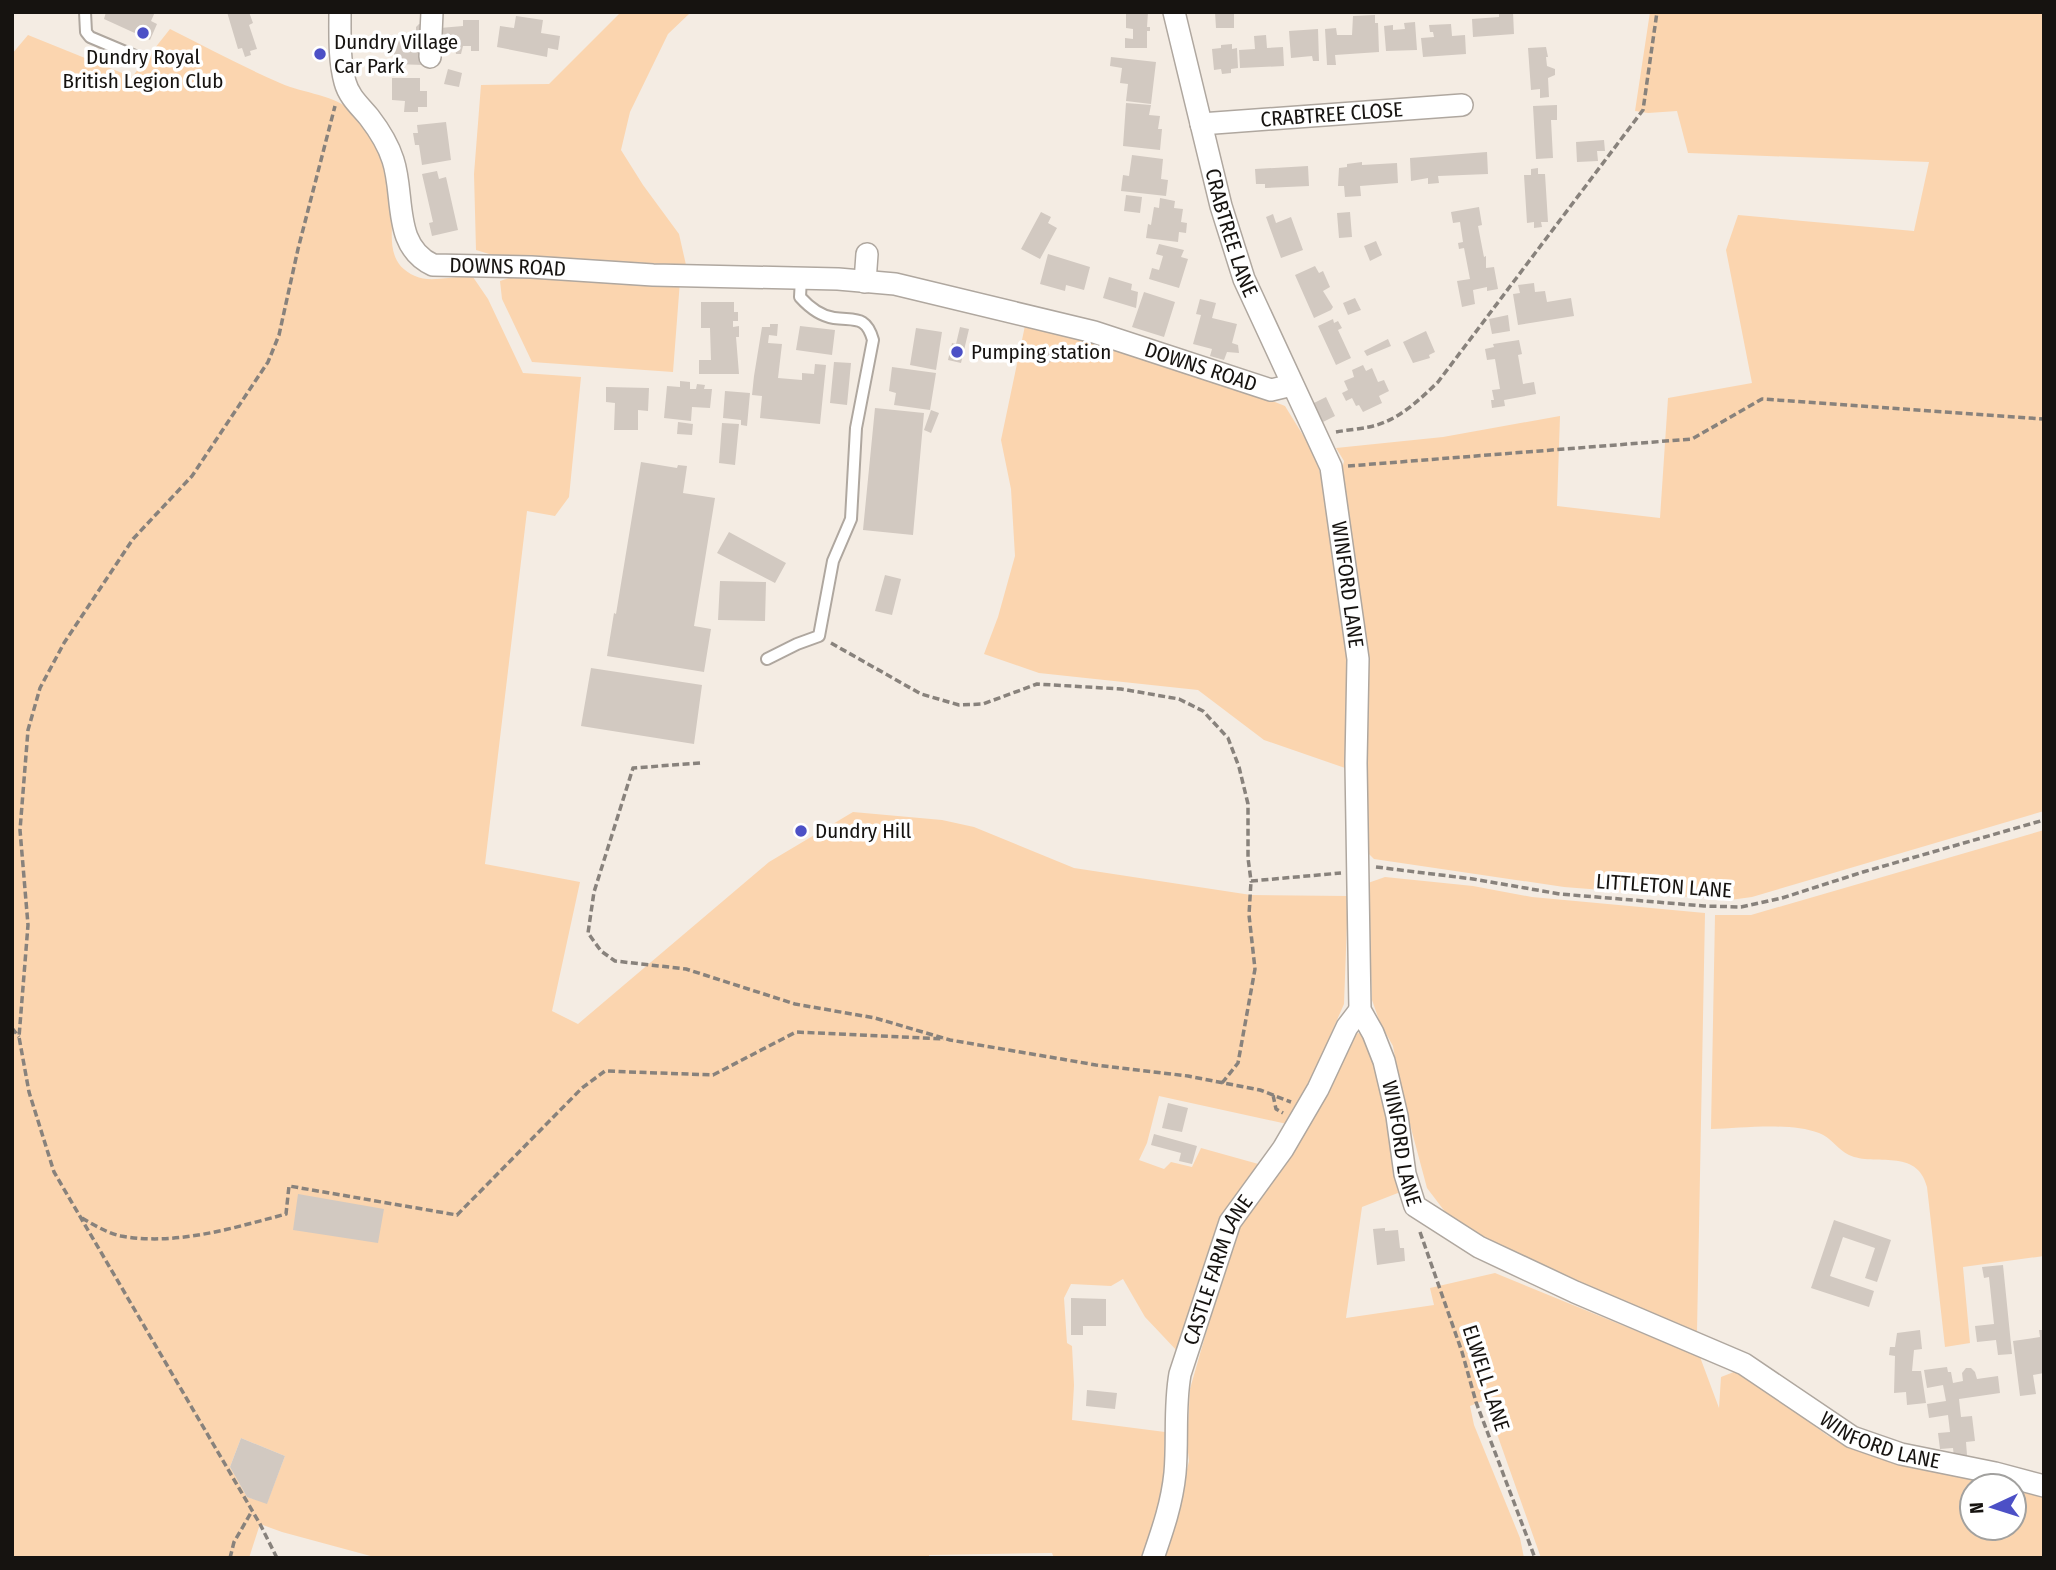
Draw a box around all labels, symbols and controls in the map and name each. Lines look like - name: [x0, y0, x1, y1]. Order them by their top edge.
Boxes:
- marker: Dundry Royal British Legion Club: [135, 25, 151, 41]
- place label: Dundry Village Car Park: [334, 29, 458, 79]
- place label: Dundry Royal British Legion Club: [63, 44, 223, 94]
- marker: Dundry Village Car Park: [312, 46, 328, 62]
- street label: CRABTREE CLOSE: [1260, 96, 1404, 133]
- street label: CRABTREE LANE: [1199, 166, 1264, 301]
- street label: DOWNS ROAD: [449, 252, 567, 282]
- street label: DOWNS ROAD: [1141, 336, 1260, 398]
- place label: Pumping station: [971, 339, 1111, 365]
- marker: Pumping station: [949, 344, 965, 360]
- street label: WINFORD LANE: [1326, 520, 1369, 650]
- place label: Dundry Hill: [815, 818, 912, 844]
- marker: Dundry Hill: [793, 823, 809, 839]
- street label: LITTLETON LANE: [1595, 868, 1733, 904]
- street label: WINFORD LANE: [1376, 1078, 1427, 1210]
- street label: CASTLE FARM LANE: [1177, 1190, 1258, 1348]
- street label: ELWELL LANE: [1457, 1321, 1515, 1435]
- street label: WINFORD LANE: [1815, 1406, 1942, 1475]
- north arrow: [1958, 1472, 2028, 1542]
- text: N: [1965, 1502, 1988, 1515]

